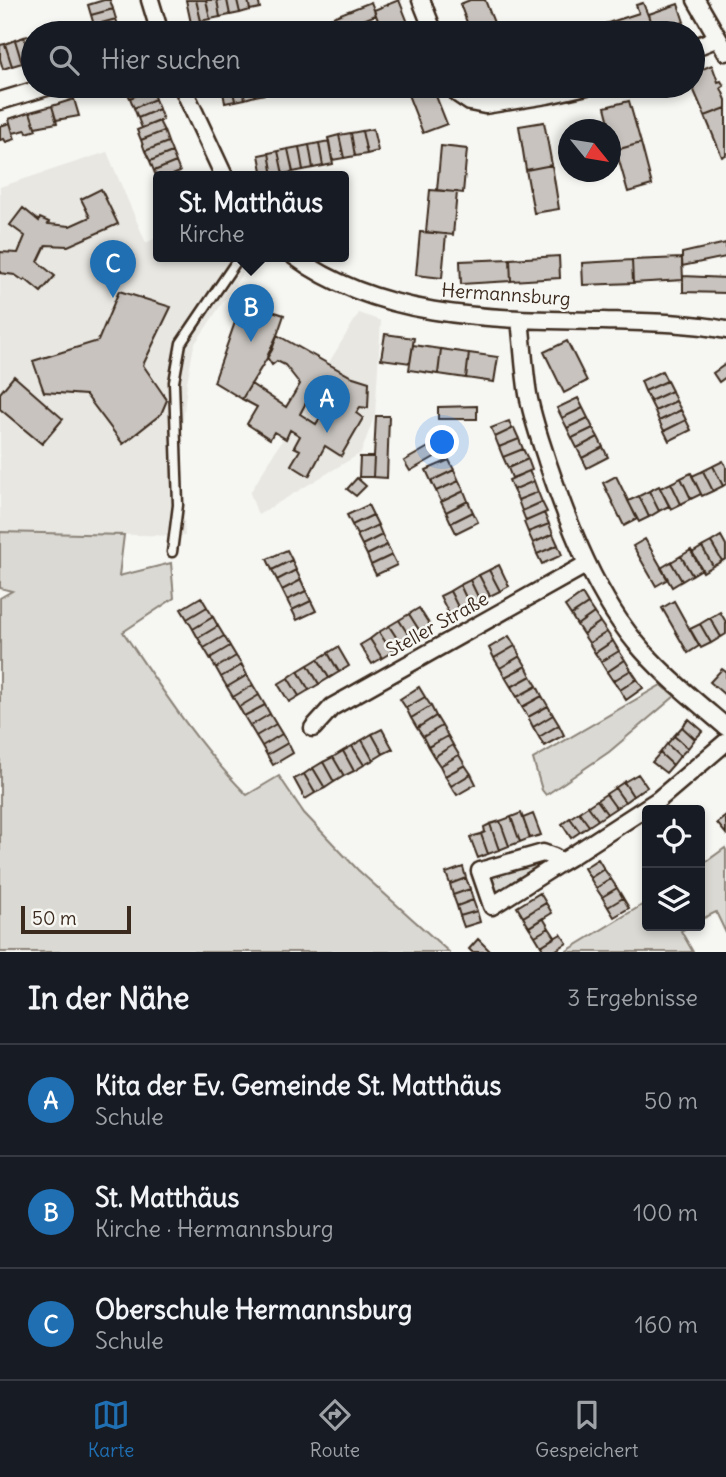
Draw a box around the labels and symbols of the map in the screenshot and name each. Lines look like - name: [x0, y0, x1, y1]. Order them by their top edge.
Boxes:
- north arrow: [558, 119, 621, 182]
- pin: C: [90, 240, 136, 298]
- street label: Hermannsburg: [441, 278, 571, 310]
- pin: B: [228, 284, 274, 342]
- pin: A: [304, 375, 350, 433]
- your location: [425, 425, 459, 459]
- street label: Steller Straße: [382, 586, 492, 662]
- scale bar: [21, 903, 131, 935]

